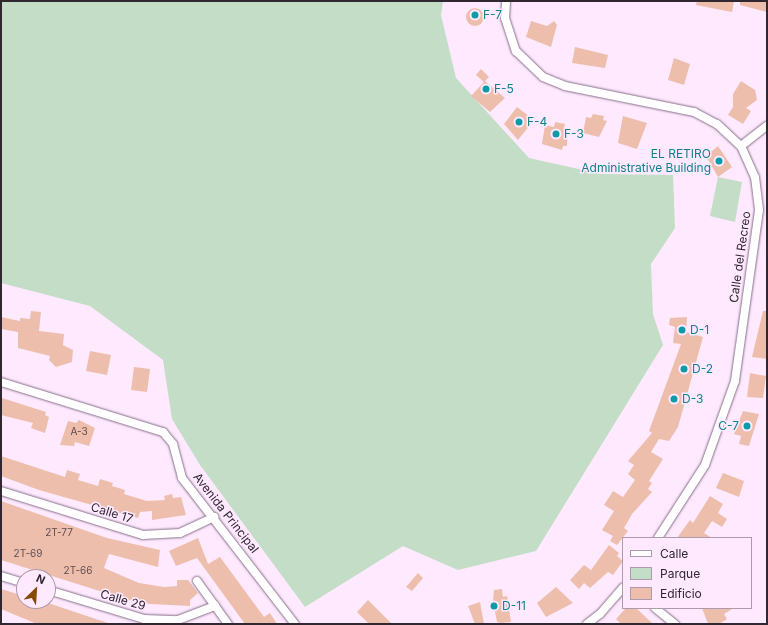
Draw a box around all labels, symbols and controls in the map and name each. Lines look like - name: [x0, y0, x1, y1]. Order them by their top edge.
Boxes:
- place label: F-7: [483, 8, 502, 22]
- marker: F-7: [470, 10, 480, 20]
- place label: F-5: [494, 82, 514, 96]
- marker: F-5: [481, 84, 491, 94]
- place label: F-4: [527, 115, 547, 129]
- marker: F-4: [514, 117, 524, 127]
- place label: F-3: [564, 127, 584, 141]
- marker: F-3: [551, 129, 561, 139]
- place label: EL RETIRO Administrative Building: [581, 147, 711, 175]
- marker: EL RETIRO Administrative Building: [714, 156, 724, 166]
- street label: Calle del Recreo: [726, 210, 754, 304]
- place label: D-1: [690, 323, 709, 337]
- marker: D-1: [677, 325, 687, 335]
- place label: D-2: [692, 362, 713, 376]
- marker: D-2: [679, 364, 689, 374]
- place label: D-3: [682, 392, 703, 406]
- marker: D-3: [669, 394, 679, 404]
- place label: C-7: [718, 419, 739, 433]
- marker: C-7: [742, 421, 752, 431]
- house number: A-3: [70, 426, 88, 438]
- street label: Avenida Principal: [190, 470, 262, 556]
- street label: Calle 17: [89, 500, 135, 526]
- house number: 2T-77: [45, 527, 73, 539]
- legend: [622, 537, 752, 609]
- text: Calle: [660, 546, 688, 561]
- house number: 2T-69: [14, 548, 42, 560]
- house number: 2T-66: [64, 565, 92, 577]
- text: Parque: [660, 566, 700, 581]
- north arrow: [16, 569, 56, 609]
- text: N: [34, 571, 47, 587]
- text: Edificio: [660, 586, 702, 601]
- street label: Calle 29: [99, 587, 147, 613]
- place label: D-11: [502, 599, 526, 613]
- marker: D-11: [489, 601, 499, 611]

